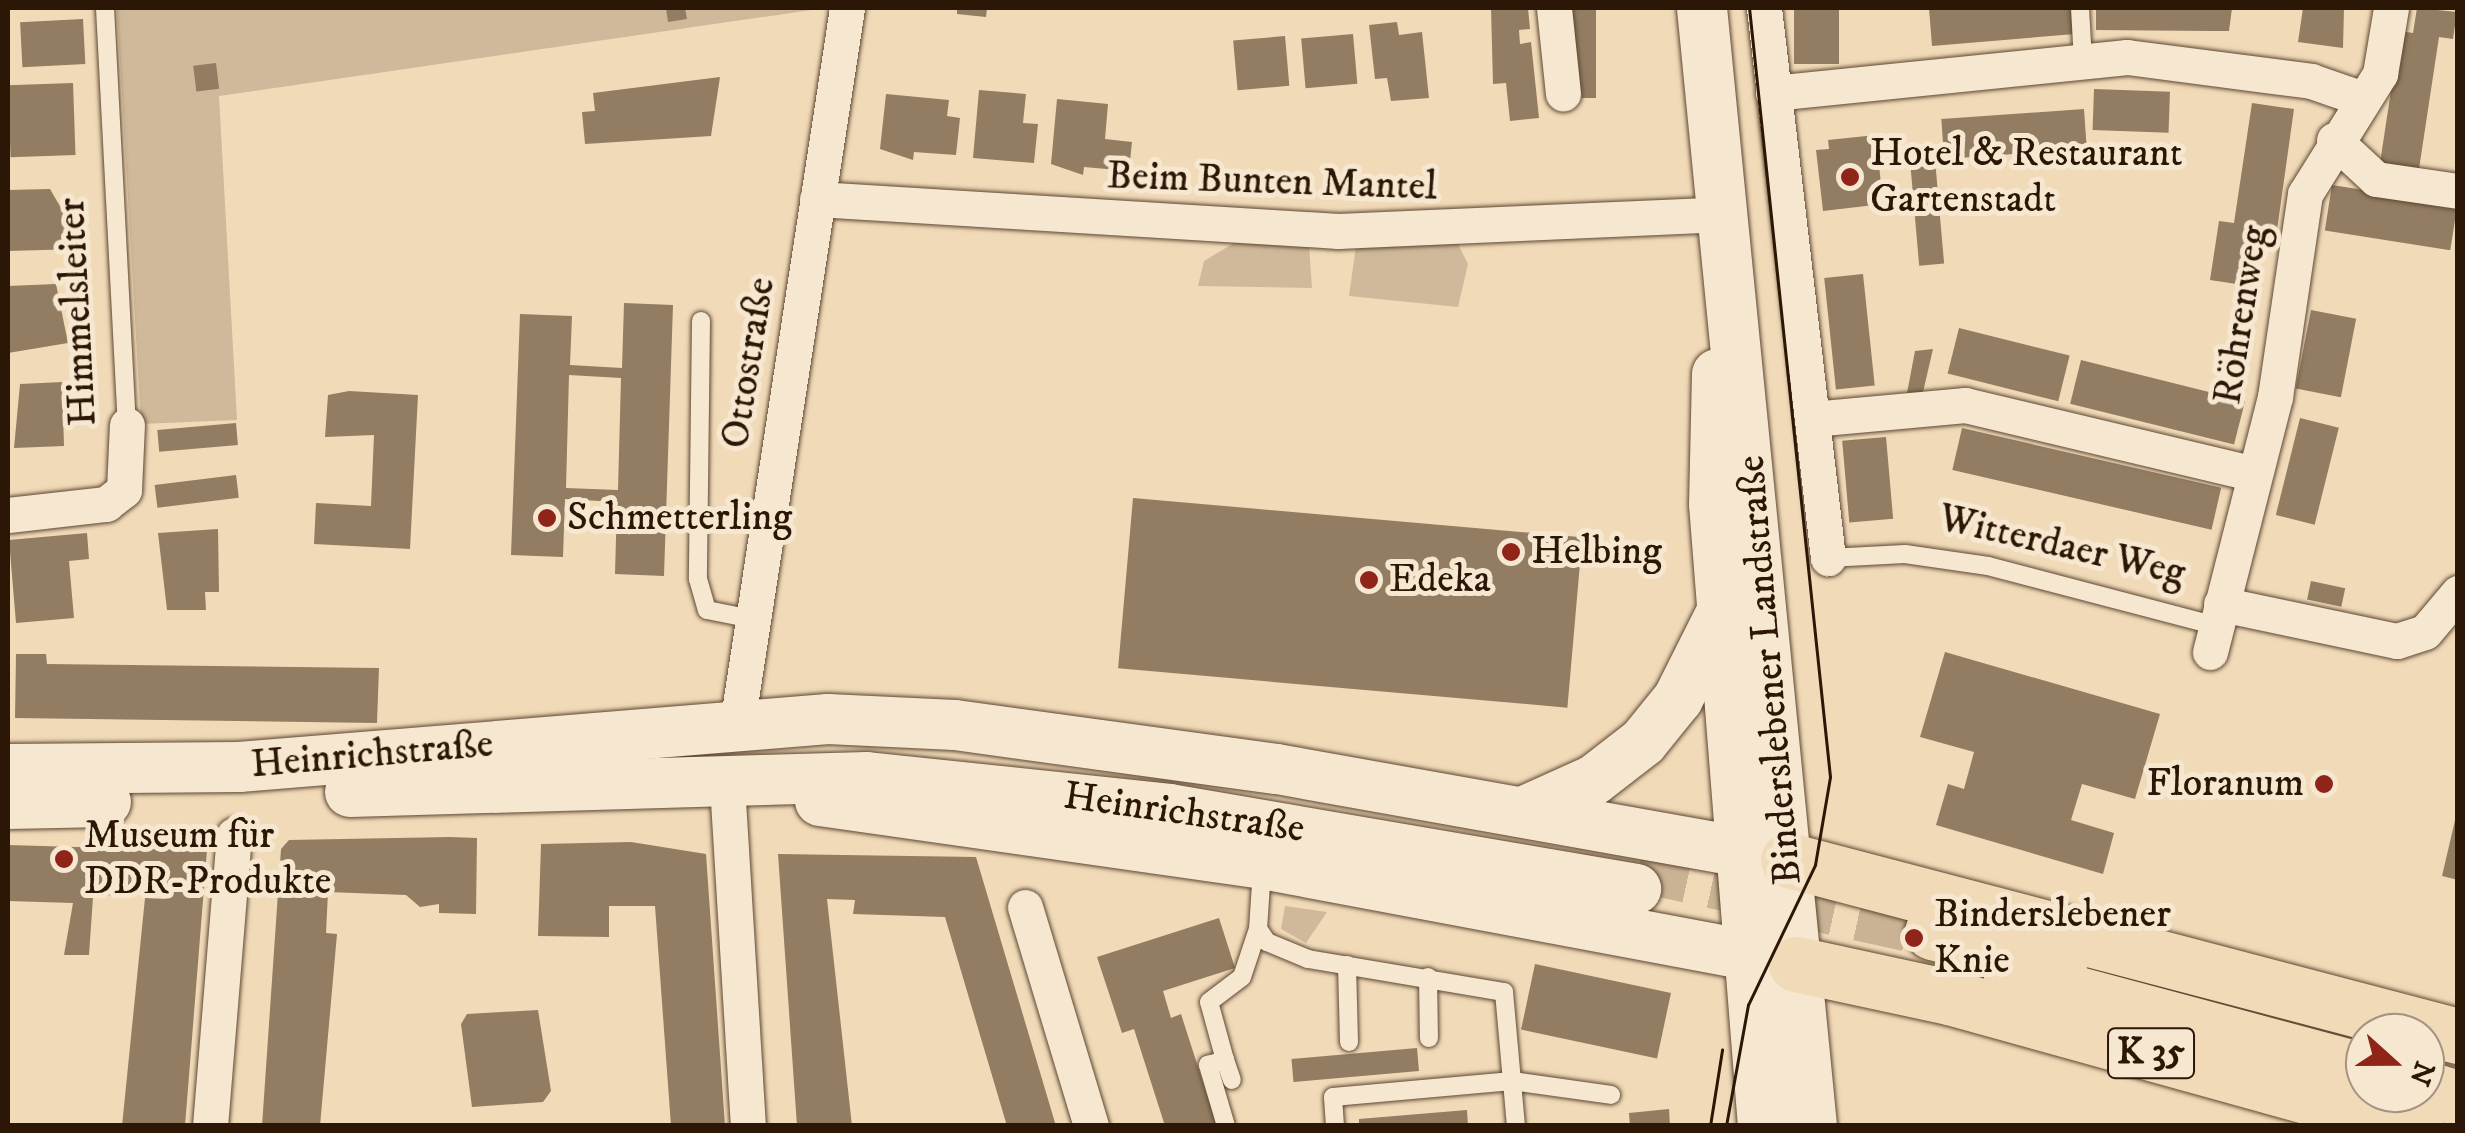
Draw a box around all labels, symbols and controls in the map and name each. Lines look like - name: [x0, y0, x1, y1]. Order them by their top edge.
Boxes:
- place label: Hotel & Restaurant Gartenstadt: [1870, 130, 2183, 224]
- street label: Beim Bunten Mantel: [1106, 152, 1438, 212]
- marker: Hotel & Restaurant Gartenstadt: [1839, 166, 1861, 188]
- street label: Himmelsleiter: [48, 197, 108, 427]
- street label: Röhrenweg: [2204, 222, 2280, 408]
- street label: Ottostraße: [712, 274, 786, 452]
- street label: Binderslebener Landstraße: [1727, 453, 1813, 887]
- place label: Schmetterling: [567, 494, 792, 542]
- street label: Witterdaer Weg: [1934, 494, 2190, 598]
- marker: Schmetterling: [536, 507, 558, 529]
- place label: Helbing: [1531, 528, 1662, 576]
- marker: Helbing: [1500, 541, 1522, 563]
- place label: Edeka: [1389, 556, 1491, 604]
- marker: Edeka: [1358, 569, 1380, 591]
- street label: Heinrichstraße: [249, 721, 495, 789]
- place label: Floranum: [2146, 760, 2304, 808]
- street label: Heinrichstraße: [1060, 772, 1308, 854]
- marker: Floranum: [2313, 773, 2335, 795]
- place label: Museum für DDR-Produkte: [84, 812, 331, 906]
- marker: Museum für DDR-Produkte: [53, 848, 75, 870]
- place label: Binderslebener Knie: [1934, 891, 2171, 985]
- marker: Binderslebener Knie: [1903, 927, 1925, 949]
- north arrow: [2345, 1013, 2445, 1113]
- road number: K 35: [2106, 1020, 2196, 1086]
- text: N: [2401, 1056, 2442, 1090]

